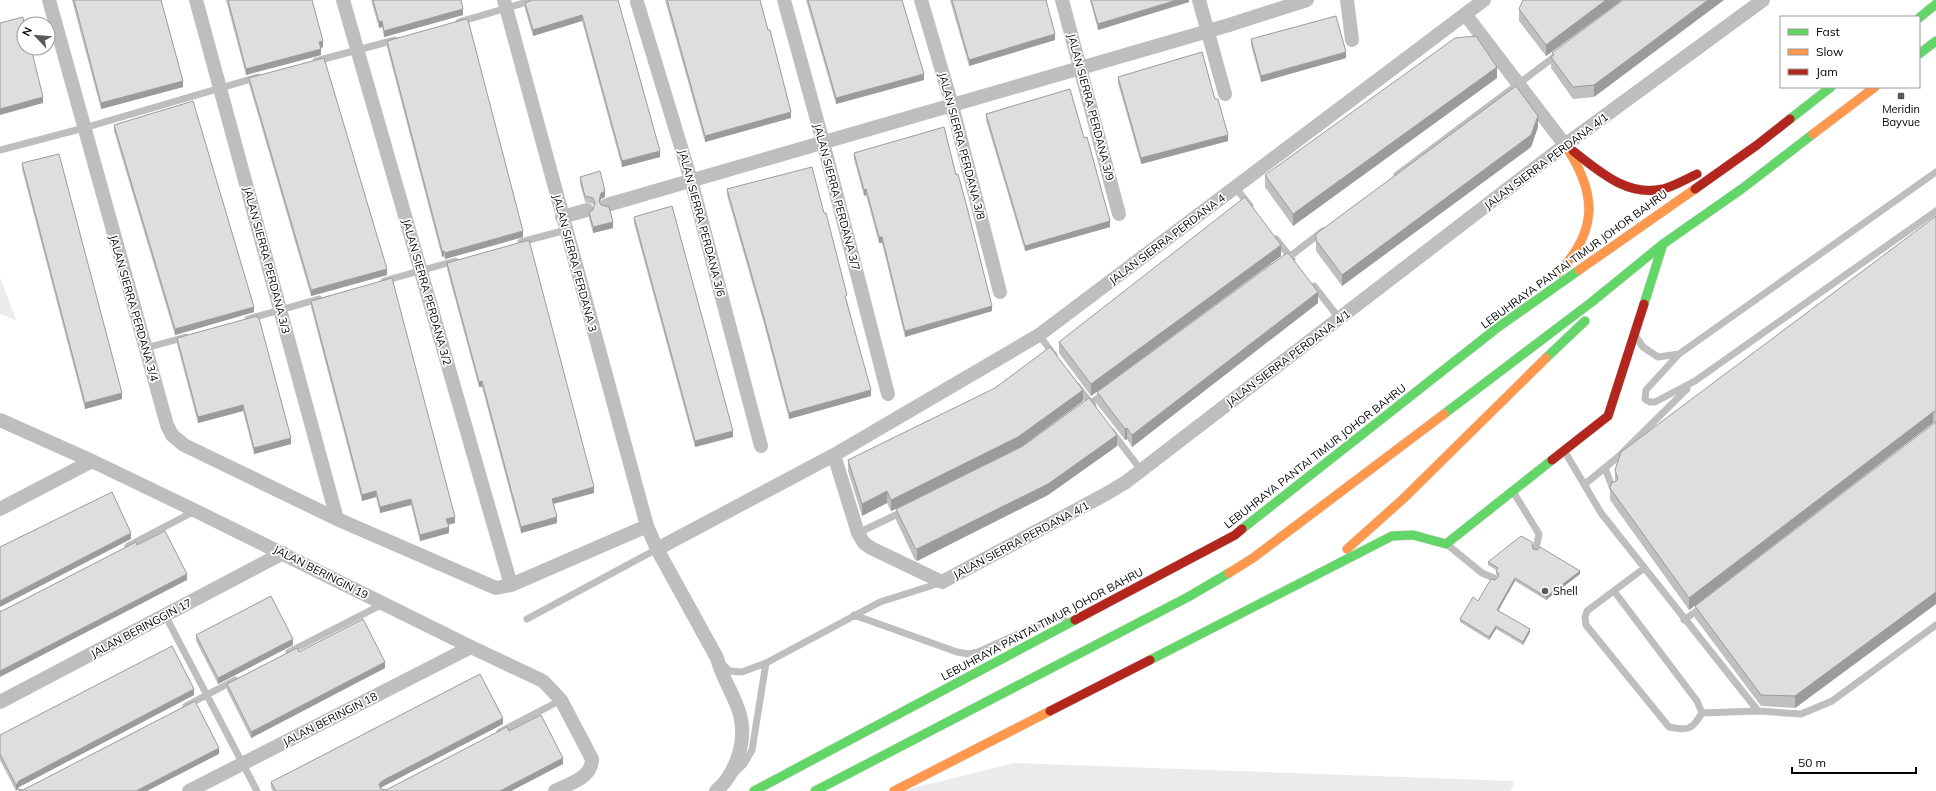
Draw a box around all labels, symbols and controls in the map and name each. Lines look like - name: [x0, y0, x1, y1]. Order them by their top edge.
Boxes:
- north arrow: [16, 16, 56, 56]
- legend: [1780, 16, 1920, 88]
- text: Fast: [1816, 24, 1840, 39]
- text: N: [19, 25, 35, 38]
- street label: JALAN SIERRA PERDANA 3/9: [1065, 32, 1117, 182]
- text: Slow: [1816, 44, 1844, 59]
- text: Jam: [1816, 64, 1838, 79]
- street label: JALAN SIERRA PERDANA 3/8: [936, 71, 989, 222]
- marker: Meridin Bayvue: [1896, 91, 1906, 101]
- place label: Meridin Bayvue: [1882, 102, 1920, 129]
- street label: JALAN SIERRA PERDANA 4/1: [1481, 110, 1611, 212]
- street label: JALAN SIERRA PERDANA 3/7: [811, 122, 863, 272]
- street label: JALAN SIERRA PERDANA 3/6: [676, 148, 729, 299]
- street label: JALAN SIERRA PERDANA 3/3: [241, 185, 293, 335]
- street label: LEBUHRAYA PANTAI TIMUR JOHOR BAHRU: [1478, 187, 1670, 331]
- street label: JALAN SIERRA PERDANA 4: [1106, 190, 1228, 287]
- street label: JALAN SIERRA PERDANA 3: [550, 193, 600, 333]
- street label: JALAN SIERRA PERDANA 3/2: [399, 217, 455, 367]
- street label: JALAN SIERRA PERDANA 3/4: [106, 233, 162, 383]
- street label: JALAN SIERRA PERDANA 4/1: [1223, 307, 1353, 409]
- street label: LEBUHRAYA PANTAI TIMUR JOHOR BAHRU: [1221, 381, 1409, 531]
- street label: JALAN SIERRA PERDANA 4/1: [951, 498, 1091, 582]
- street label: JALAN BERINGIN 19: [271, 542, 371, 602]
- street label: LEBUHRAYA PANTAI TIMUR JOHOR BAHRU: [939, 565, 1145, 683]
- place label: Shell: [1553, 584, 1578, 598]
- marker: Shell: [1540, 586, 1550, 596]
- street label: JALAN BERINGGIN 17: [88, 595, 194, 661]
- street label: JALAN BERINGIN 18: [280, 689, 380, 749]
- scale bar: [1792, 749, 1916, 775]
- text: 50 m: [1798, 755, 1826, 770]

